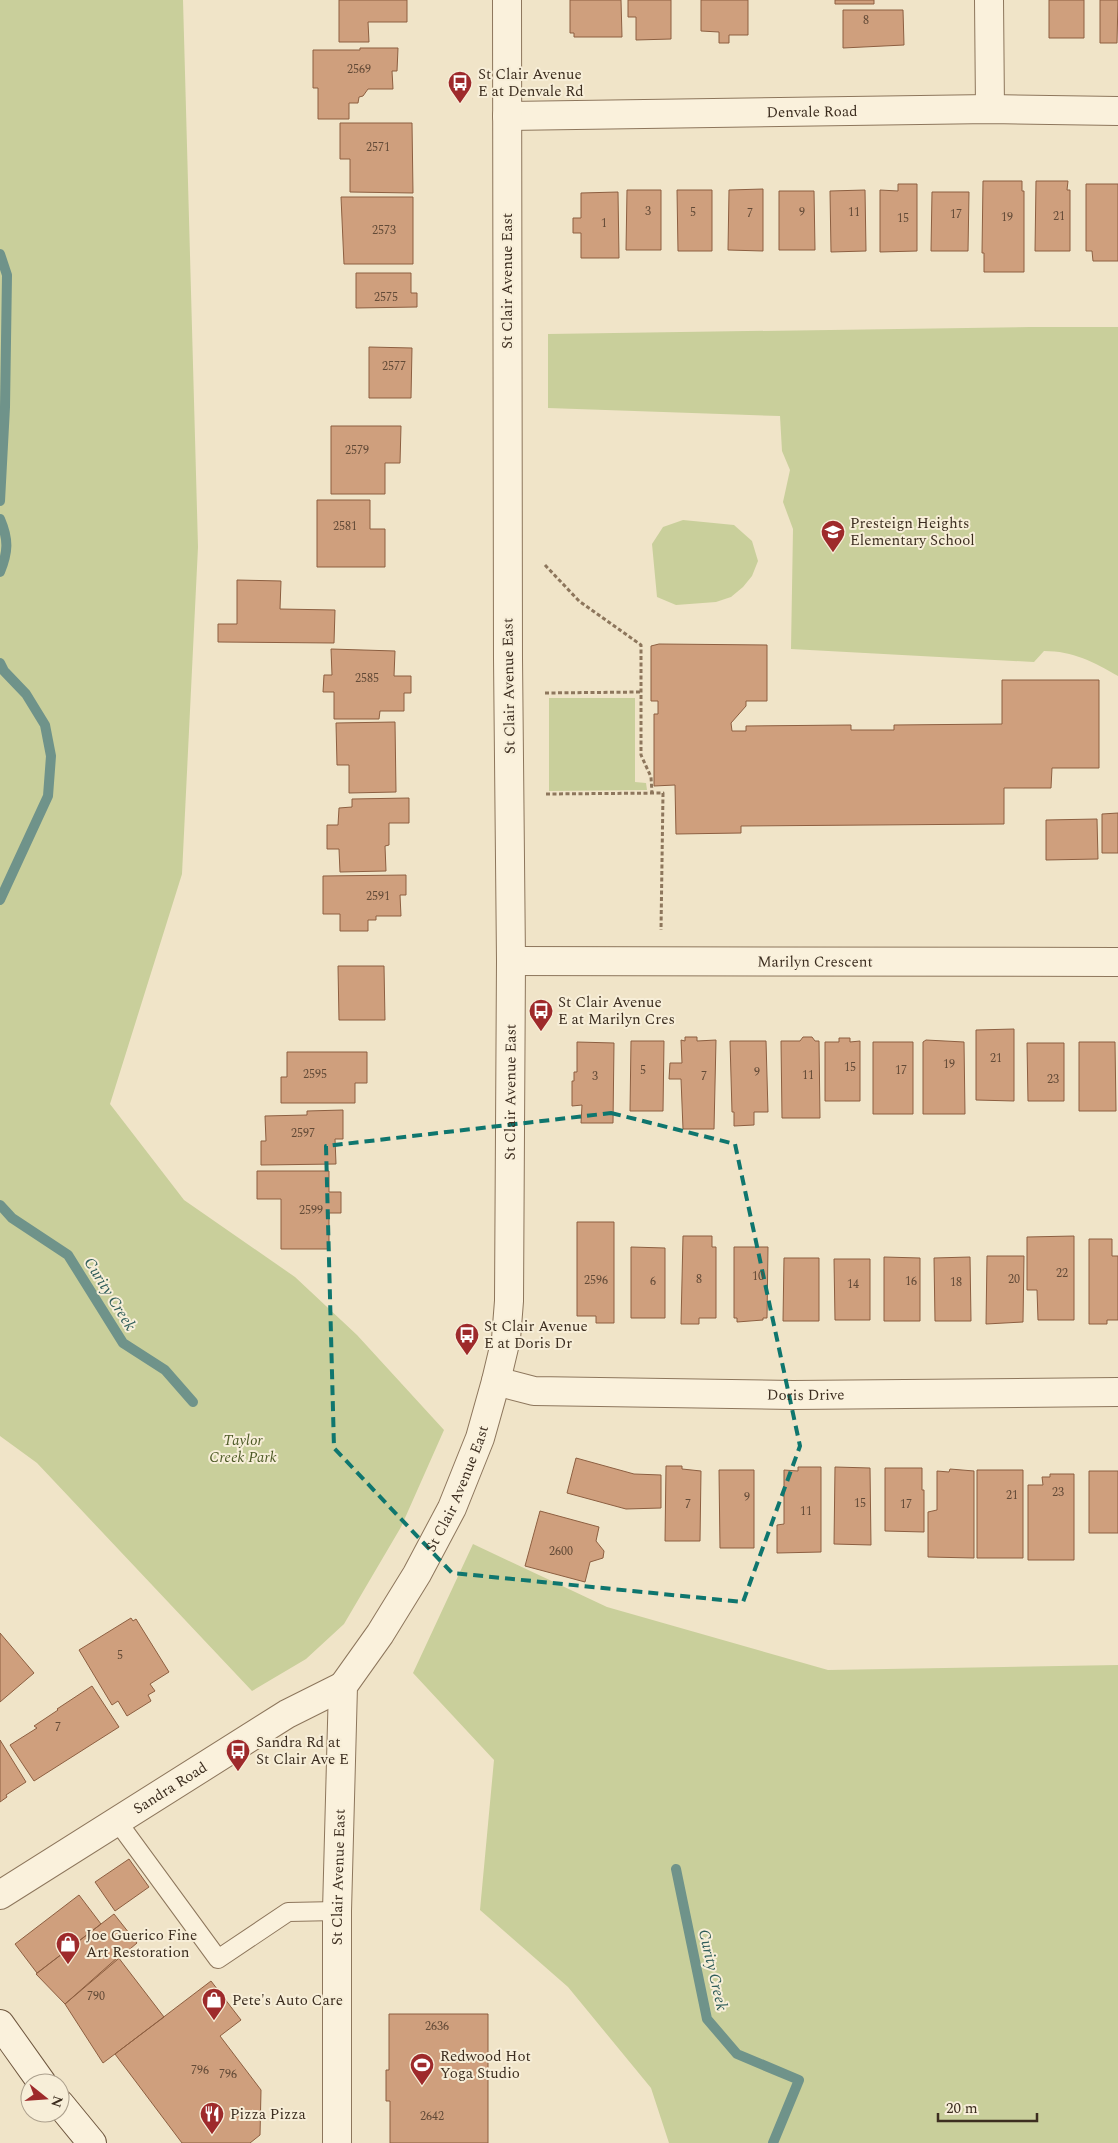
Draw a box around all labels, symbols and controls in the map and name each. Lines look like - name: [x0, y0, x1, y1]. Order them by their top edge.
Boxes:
- house number: 8: [863, 11, 869, 30]
- house number: 2569: [347, 60, 371, 79]
- place label: St Clair Avenue E at Denvale Rd: [478, 63, 584, 103]
- bus stop icon: St Clair Avenue E at Denvale Rd: [447, 70, 473, 104]
- street label: Denvale Road: [766, 99, 858, 124]
- house number: 2571: [366, 138, 390, 157]
- house number: 3: [645, 202, 651, 221]
- house number: 5: [690, 203, 696, 222]
- house number: 9: [799, 203, 805, 222]
- house number: 11: [848, 203, 860, 222]
- house number: 7: [747, 204, 753, 223]
- house number: 17: [950, 205, 962, 224]
- house number: 21: [1053, 207, 1065, 226]
- house number: 19: [1001, 208, 1013, 227]
- house number: 15: [897, 209, 909, 228]
- street label: St Clair Avenue East: [496, 213, 519, 349]
- house number: 1: [601, 214, 607, 233]
- house number: 2573: [372, 221, 396, 240]
- house number: 2575: [374, 288, 398, 307]
- house number: 2577: [382, 357, 406, 376]
- house number: 2579: [345, 441, 369, 460]
- place label: Presteign Heights Elementary School: [850, 512, 975, 552]
- house number: 2581: [333, 517, 357, 536]
- school or university icon: Presteign Heights Elementary School: [820, 519, 846, 553]
- street label: St Clair Avenue East: [496, 618, 522, 754]
- house number: 2585: [355, 669, 379, 688]
- house number: 2591: [366, 887, 390, 906]
- street label: Marilyn Crescent: [757, 950, 873, 973]
- place label: St Clair Avenue E at Marilyn Cres: [558, 991, 675, 1031]
- bus stop icon: St Clair Avenue E at Marilyn Cres: [528, 998, 554, 1032]
- street label: St Clair Avenue East: [498, 1024, 522, 1160]
- house number: 21: [990, 1049, 1002, 1068]
- house number: 19: [943, 1055, 955, 1074]
- house number: 15: [844, 1058, 856, 1077]
- house number: 5: [640, 1061, 646, 1080]
- house number: 17: [895, 1061, 907, 1080]
- house number: 9: [754, 1063, 760, 1082]
- house number: 2595: [303, 1065, 327, 1084]
- house number: 11: [802, 1066, 814, 1085]
- house number: 3: [592, 1067, 598, 1086]
- house number: 7: [701, 1067, 707, 1086]
- house number: 23: [1047, 1070, 1059, 1089]
- house number: 2597: [291, 1124, 315, 1143]
- house number: 2599: [299, 1201, 323, 1220]
- water label: Curity Creek: [78, 1253, 142, 1336]
- house number: 22: [1056, 1264, 1068, 1283]
- house number: 10: [752, 1267, 764, 1286]
- house number: 8: [696, 1270, 702, 1289]
- house number: 20: [1008, 1270, 1020, 1289]
- house number: 2596: [584, 1271, 608, 1290]
- house number: 6: [650, 1272, 656, 1291]
- house number: 16: [905, 1272, 917, 1291]
- house number: 18: [950, 1273, 962, 1292]
- house number: 14: [847, 1275, 859, 1294]
- place label: St Clair Avenue E at Doris Dr: [484, 1315, 588, 1355]
- bus stop icon: St Clair Avenue E at Doris Dr: [454, 1322, 480, 1356]
- street label: Doris Drive: [767, 1383, 845, 1407]
- street label: St Clair Avenue East: [419, 1423, 495, 1556]
- park label: Taylor Creek Park: [209, 1429, 277, 1469]
- house number: 23: [1052, 1483, 1064, 1502]
- house number: 21: [1006, 1486, 1018, 1505]
- house number: 9: [744, 1488, 750, 1507]
- house number: 15: [854, 1494, 866, 1513]
- house number: 7: [685, 1495, 691, 1514]
- house number: 17: [900, 1495, 912, 1514]
- house number: 11: [800, 1502, 812, 1521]
- house number: 2600: [549, 1542, 573, 1561]
- house number: 5: [117, 1646, 123, 1665]
- house number: 7: [55, 1718, 61, 1737]
- place label: Sandra Rd at St Clair Ave E: [256, 1731, 349, 1771]
- bus stop icon: Sandra Rd at St Clair Ave E: [225, 1738, 251, 1772]
- street label: Sandra Road: [128, 1756, 212, 1820]
- street label: St Clair Avenue East: [325, 1809, 351, 1945]
- place label: Joe Guerico Fine Art Restoration: [86, 1924, 197, 1964]
- water label: Curity Creek: [692, 1927, 734, 2014]
- shop icon: Joe Guerico Fine Art Restoration: [55, 1931, 81, 1965]
- house number: 790: [87, 1987, 105, 2006]
- shop icon: Pete's Auto Care: [201, 1987, 227, 2021]
- place label: Pete's Auto Care: [232, 1989, 343, 2012]
- house number: 2636: [425, 2017, 449, 2036]
- place label: Redwood Hot Yoga Studio: [440, 2045, 531, 2085]
- sports icon: Redwood Hot Yoga Studio: [409, 2052, 435, 2086]
- house number: 796: [191, 2061, 209, 2080]
- house number: 796: [219, 2065, 237, 2084]
- north arrow: [20, 2073, 70, 2123]
- scale bar: [938, 2090, 1037, 2122]
- text: N: [45, 2093, 69, 2110]
- text: 20 m: [946, 2097, 978, 2120]
- restaurant icon: Pizza Pizza: [199, 2101, 225, 2135]
- place label: Pizza Pizza: [230, 2103, 307, 2126]
- house number: 2642: [420, 2107, 444, 2126]

